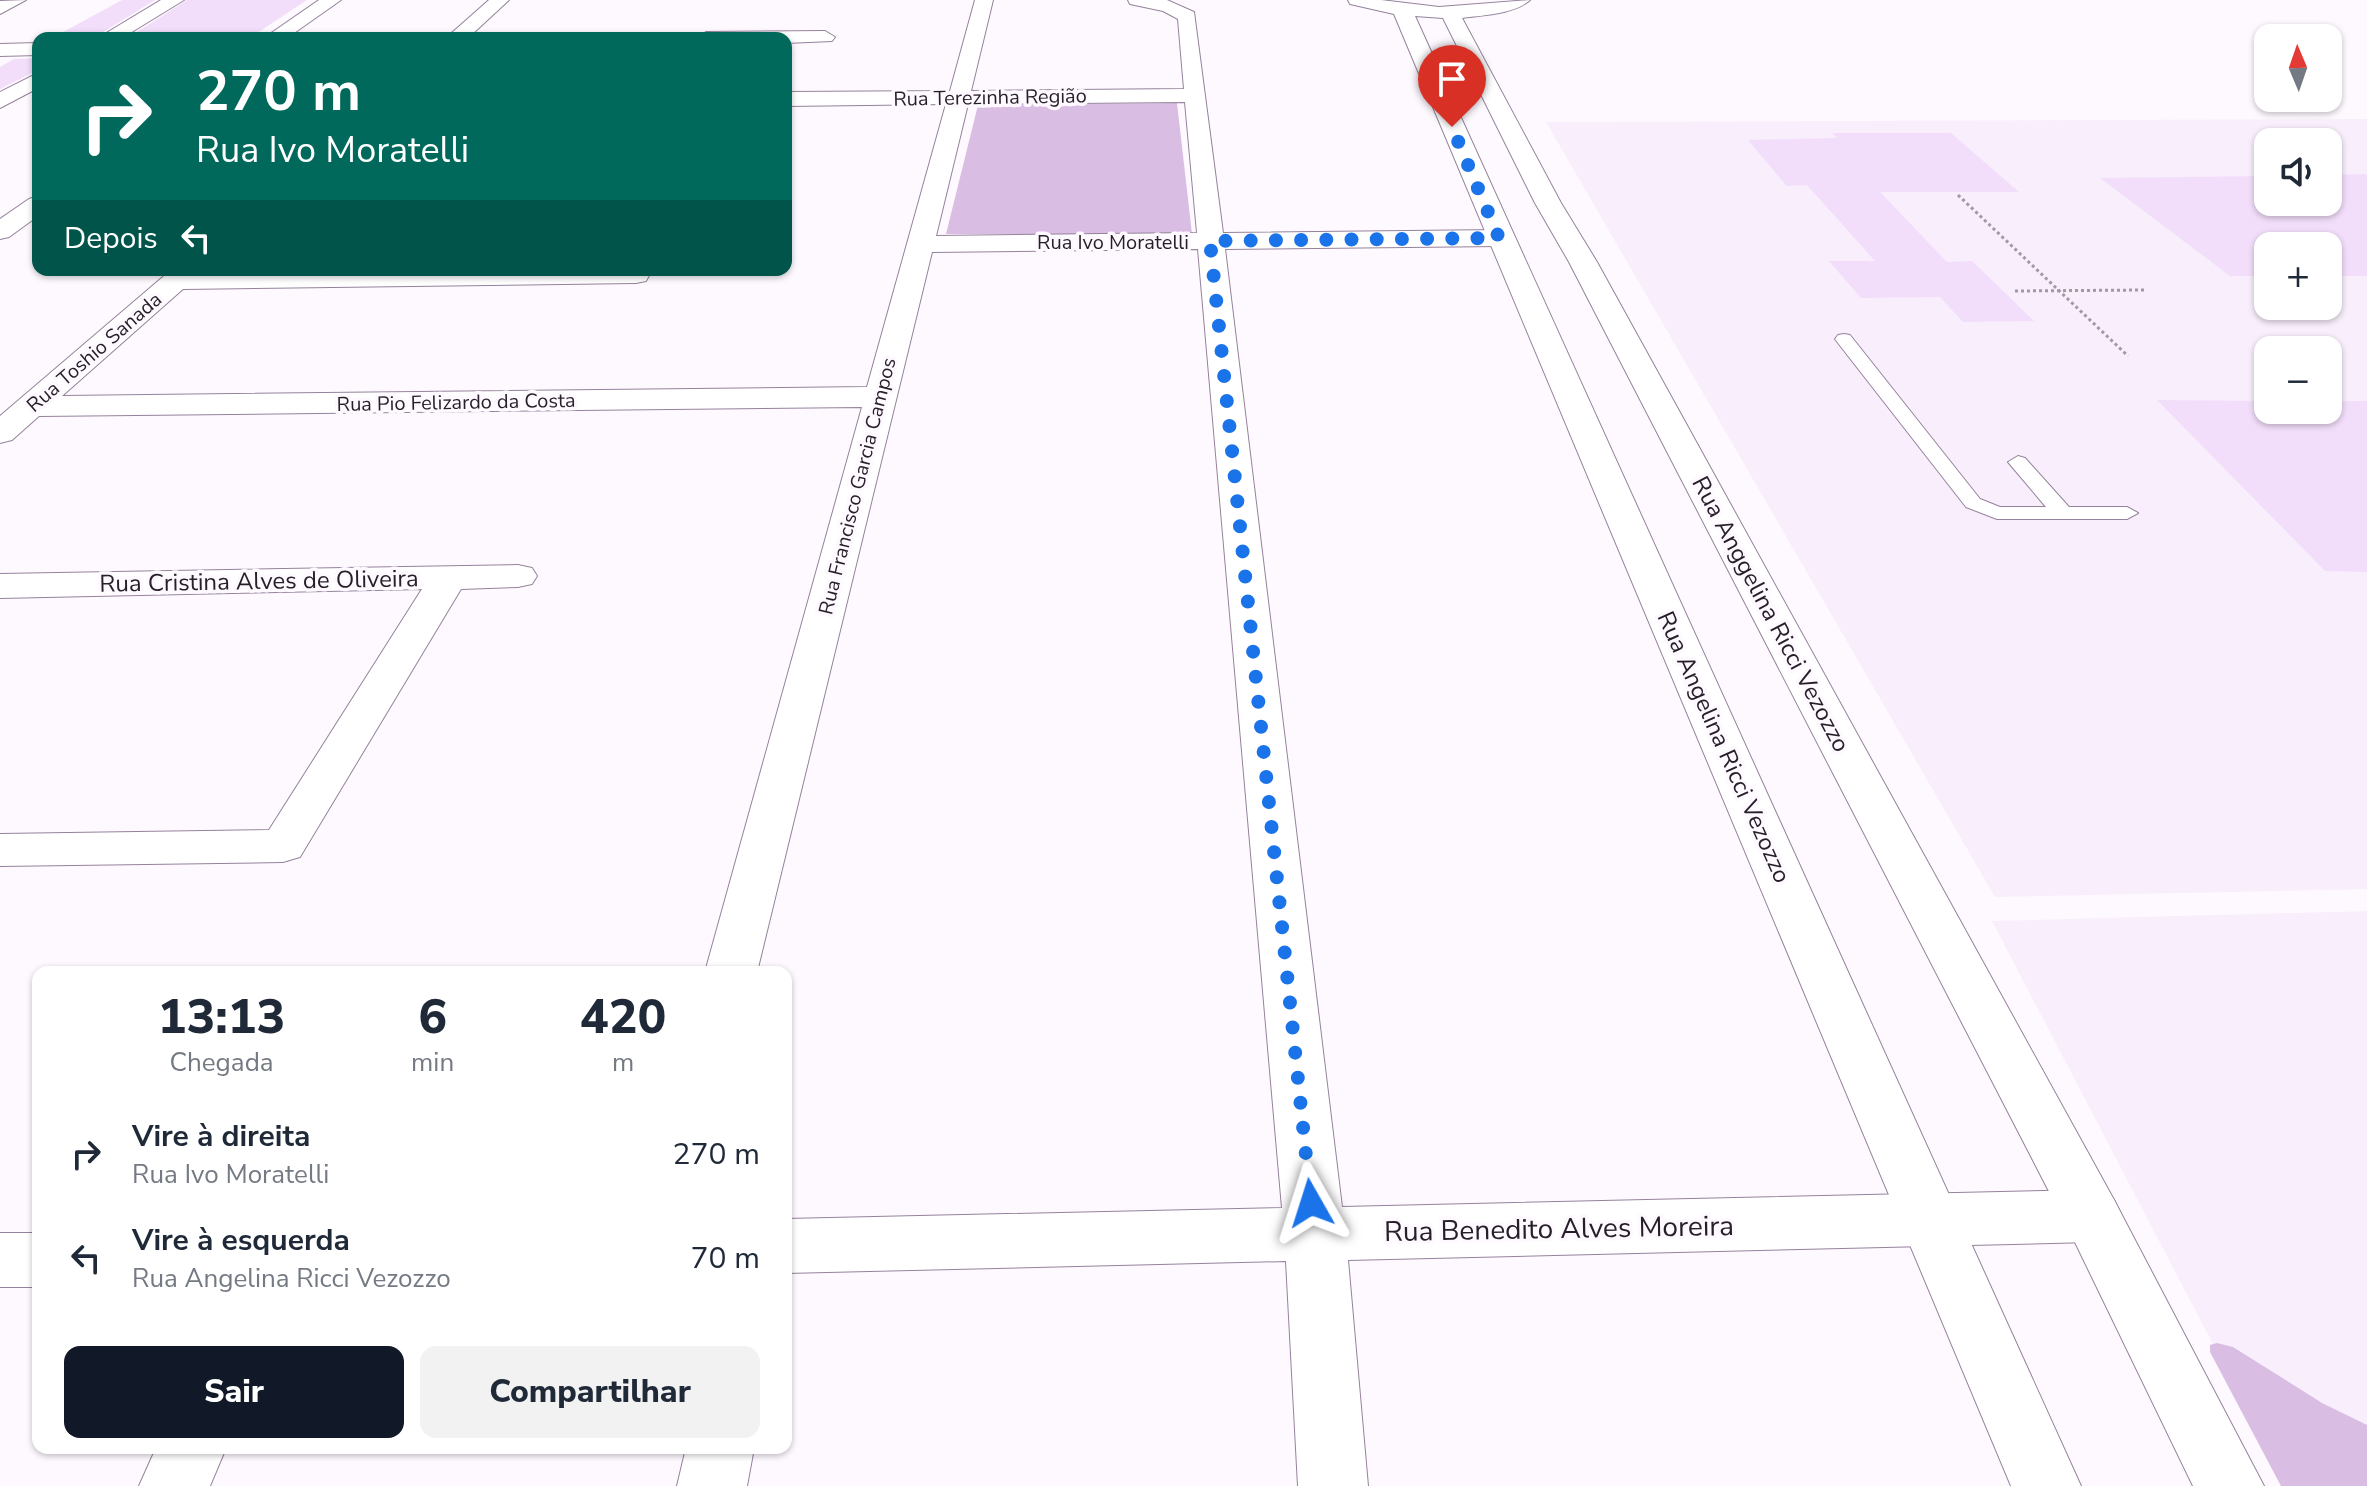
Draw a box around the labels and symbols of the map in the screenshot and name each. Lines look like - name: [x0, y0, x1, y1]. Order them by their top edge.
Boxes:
- north arrow: [2254, 24, 2342, 112]
- pin: [1418, 45, 1486, 127]
- street label: Rua Terezinha Região: [893, 82, 1087, 113]
- street label: Rua Ivo Moratelli: [1037, 229, 1189, 256]
- street label: Rua Toshio Sanada: [21, 286, 168, 419]
- street label: Rua Francisco Garcia Campos: [812, 355, 903, 617]
- street label: Rua Pio Felizardo da Costa: [336, 387, 576, 418]
- street label: Rua Anggelina Ricci Vezozzo: [1685, 470, 1857, 758]
- street label: Rua Cristina Alves de Oliveira: [99, 562, 419, 600]
- street label: Rua Angelina Ricci Vezozzo: [1650, 606, 1798, 888]
- position arrow: [1269, 1161, 1353, 1245]
- street label: Rua Benedito Alves Moreira: [1384, 1207, 1734, 1251]

